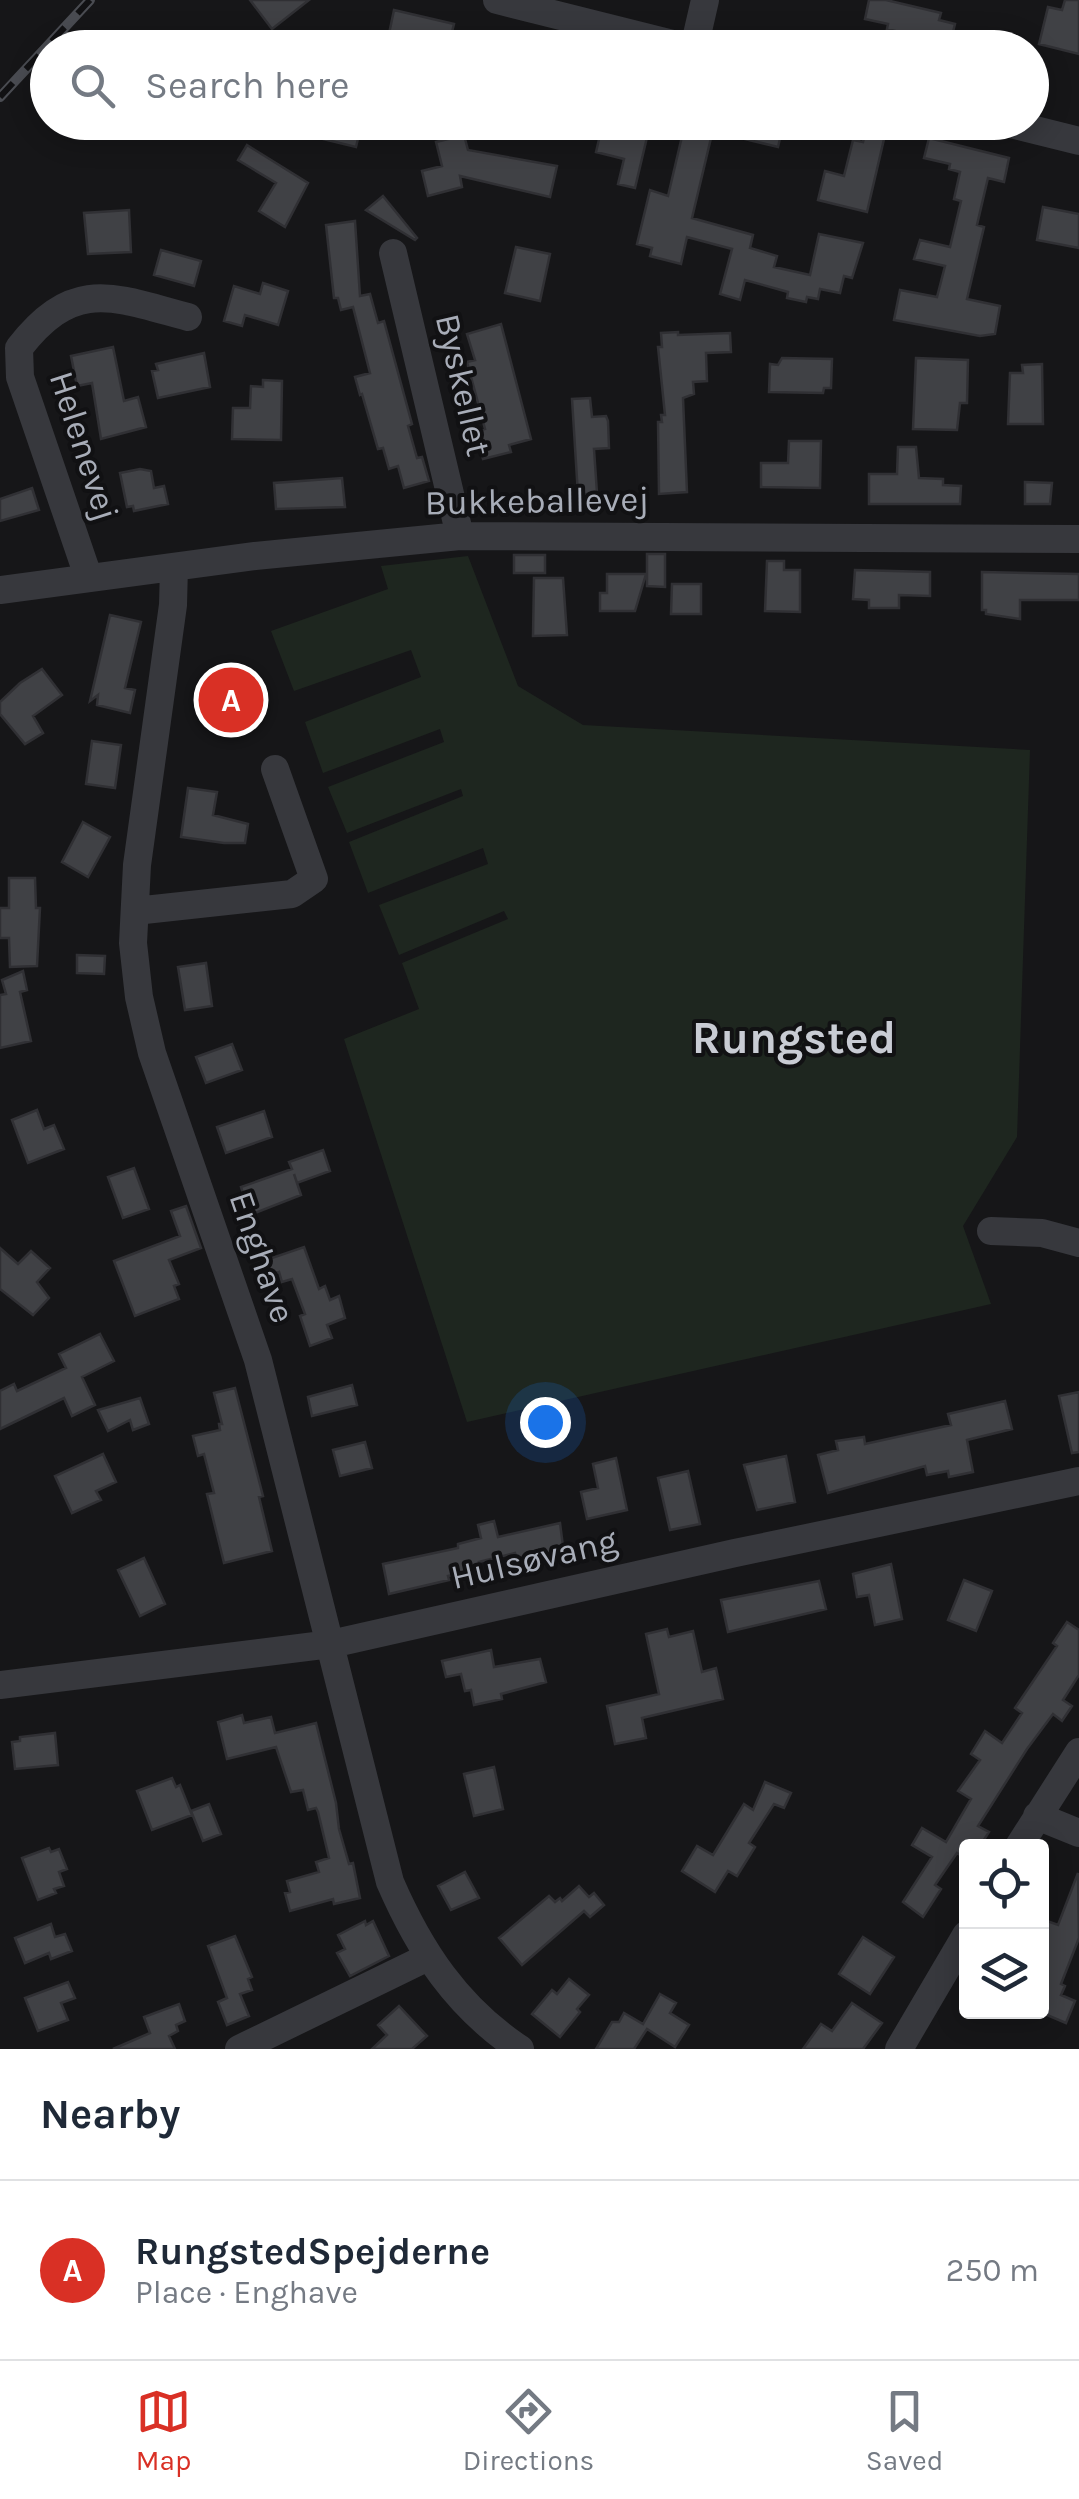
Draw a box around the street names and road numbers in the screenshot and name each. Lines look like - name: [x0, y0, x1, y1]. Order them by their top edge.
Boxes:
- street label: Byskellet: [427, 310, 499, 460]
- street label: Helenevej: [41, 366, 127, 526]
- street label: Bukkeballevej: [424, 479, 650, 523]
- street label: Enghave: [220, 1186, 304, 1328]
- street label: Hulsøvang: [447, 1520, 621, 1598]

